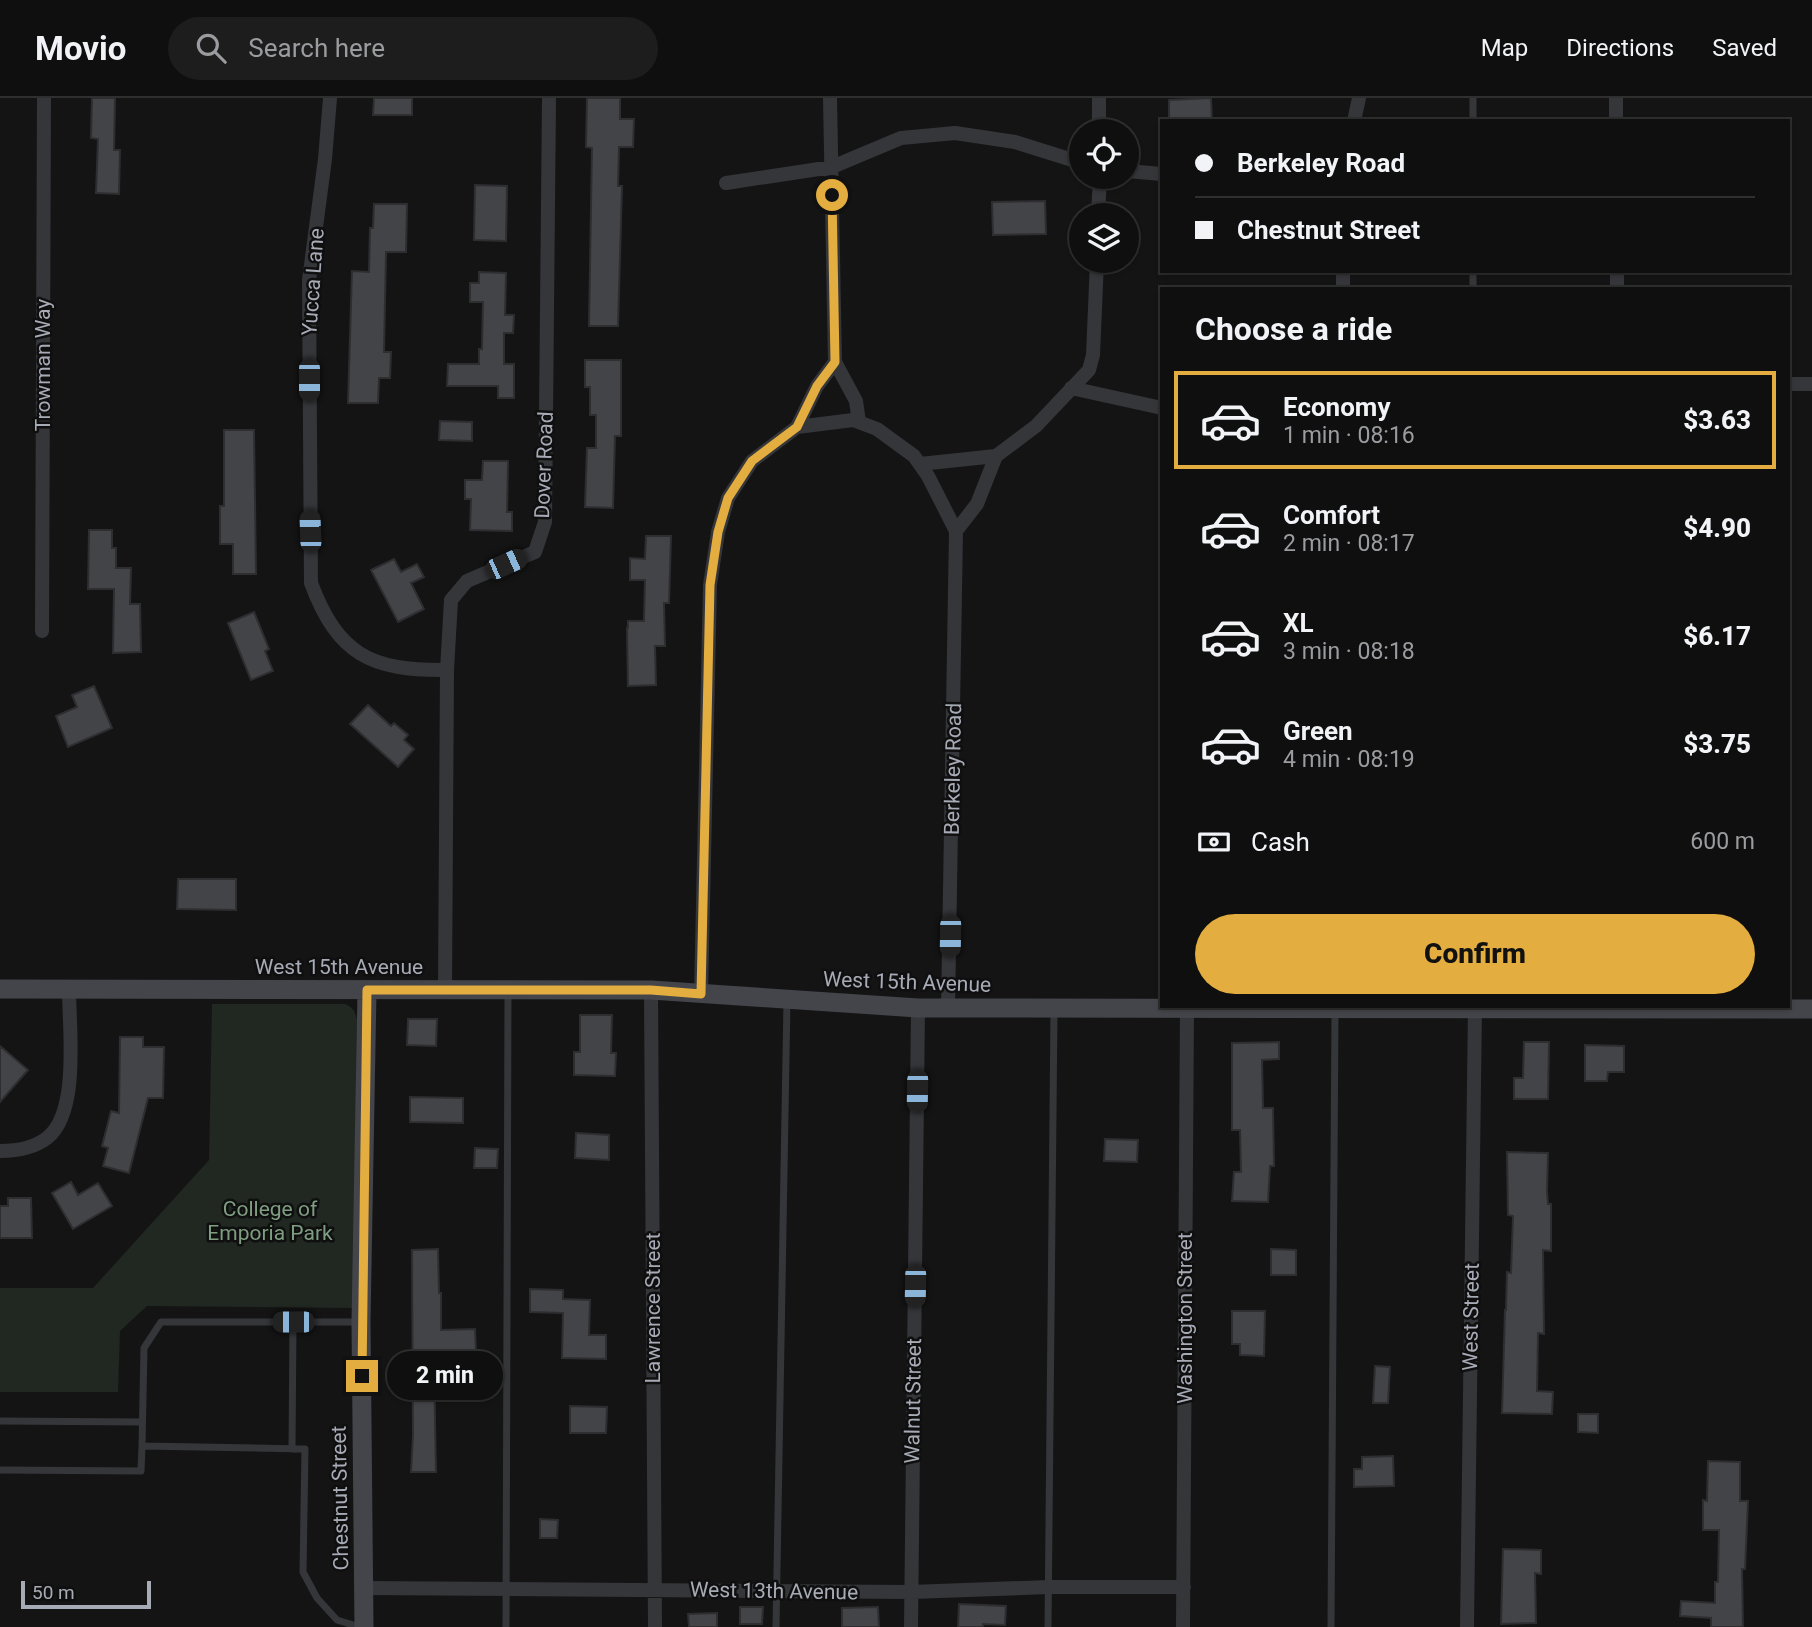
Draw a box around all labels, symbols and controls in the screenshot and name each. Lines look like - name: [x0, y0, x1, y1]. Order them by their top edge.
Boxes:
- search box: [168, 17, 658, 80]
- text: Movio: [35, 29, 126, 68]
- icon: search: [192, 29, 230, 67]
- text: Search here: [248, 33, 385, 63]
- text: Map: [1481, 34, 1528, 62]
- text: Directions: [1566, 34, 1674, 62]
- text: Saved: [1712, 34, 1777, 62]
- map controls: [1069, 119, 1139, 273]
- button: locate: [1069, 119, 1139, 189]
- text: Berkeley Road: [1237, 148, 1405, 178]
- route start: [816, 179, 848, 211]
- button: layers: [1069, 203, 1139, 273]
- text: Chestnut Street: [1237, 215, 1420, 245]
- street label: Yucca Lane: [297, 227, 329, 337]
- street label: Trowman Way: [31, 299, 55, 431]
- text: Choose a ride: [1195, 310, 1392, 348]
- car: [299, 359, 320, 401]
- icon: car: [1199, 389, 1262, 452]
- text: Economy: [1283, 392, 1390, 422]
- text: $3.63: [1683, 405, 1751, 435]
- street label: Dover Road: [530, 411, 558, 519]
- text: 1 min · 08:16: [1283, 422, 1415, 449]
- icon: car: [1199, 497, 1262, 560]
- text: Comfort: [1283, 500, 1380, 530]
- car: [299, 510, 322, 552]
- text: $4.90: [1683, 513, 1751, 543]
- text: 2 min · 08:17: [1283, 530, 1415, 557]
- car: [483, 546, 530, 582]
- icon: car: [1199, 605, 1262, 668]
- text: XL: [1283, 608, 1314, 638]
- text: $6.17: [1683, 621, 1751, 651]
- text: 3 min · 08:18: [1283, 638, 1415, 665]
- street label: Berkeley Road: [940, 703, 966, 835]
- icon: car: [1199, 713, 1262, 776]
- text: Green: [1283, 716, 1353, 746]
- text: $3.75: [1683, 729, 1751, 759]
- text: 4 min · 08:19: [1283, 746, 1415, 773]
- icon: cash: [1195, 823, 1233, 861]
- text: Cash: [1251, 827, 1310, 857]
- text: 600 m: [1690, 828, 1755, 855]
- button: Confirm: [1195, 914, 1755, 994]
- car: [940, 915, 961, 957]
- street label: West 15th Avenue: [255, 955, 423, 979]
- street label: West 15th Avenue: [822, 967, 992, 997]
- car: [907, 1070, 928, 1112]
- park label: College of Emporia Park: [207, 1197, 333, 1245]
- street label: Lawrence Street: [641, 1232, 665, 1383]
- street label: Washington Street: [1173, 1232, 1197, 1404]
- street label: West Street: [1458, 1263, 1484, 1371]
- car: [905, 1265, 926, 1307]
- car: [273, 1312, 315, 1333]
- street label: Walnut Street: [900, 1338, 926, 1464]
- callout: 2 min: [386, 1352, 502, 1400]
- route end: [346, 1360, 378, 1392]
- text: 2 min: [416, 1362, 474, 1389]
- street label: Chestnut Street: [327, 1425, 353, 1571]
- scale bar: [21, 1578, 150, 1610]
- street label: West 13th Avenue: [690, 1578, 858, 1604]
- text: 50 m: [32, 1581, 75, 1604]

